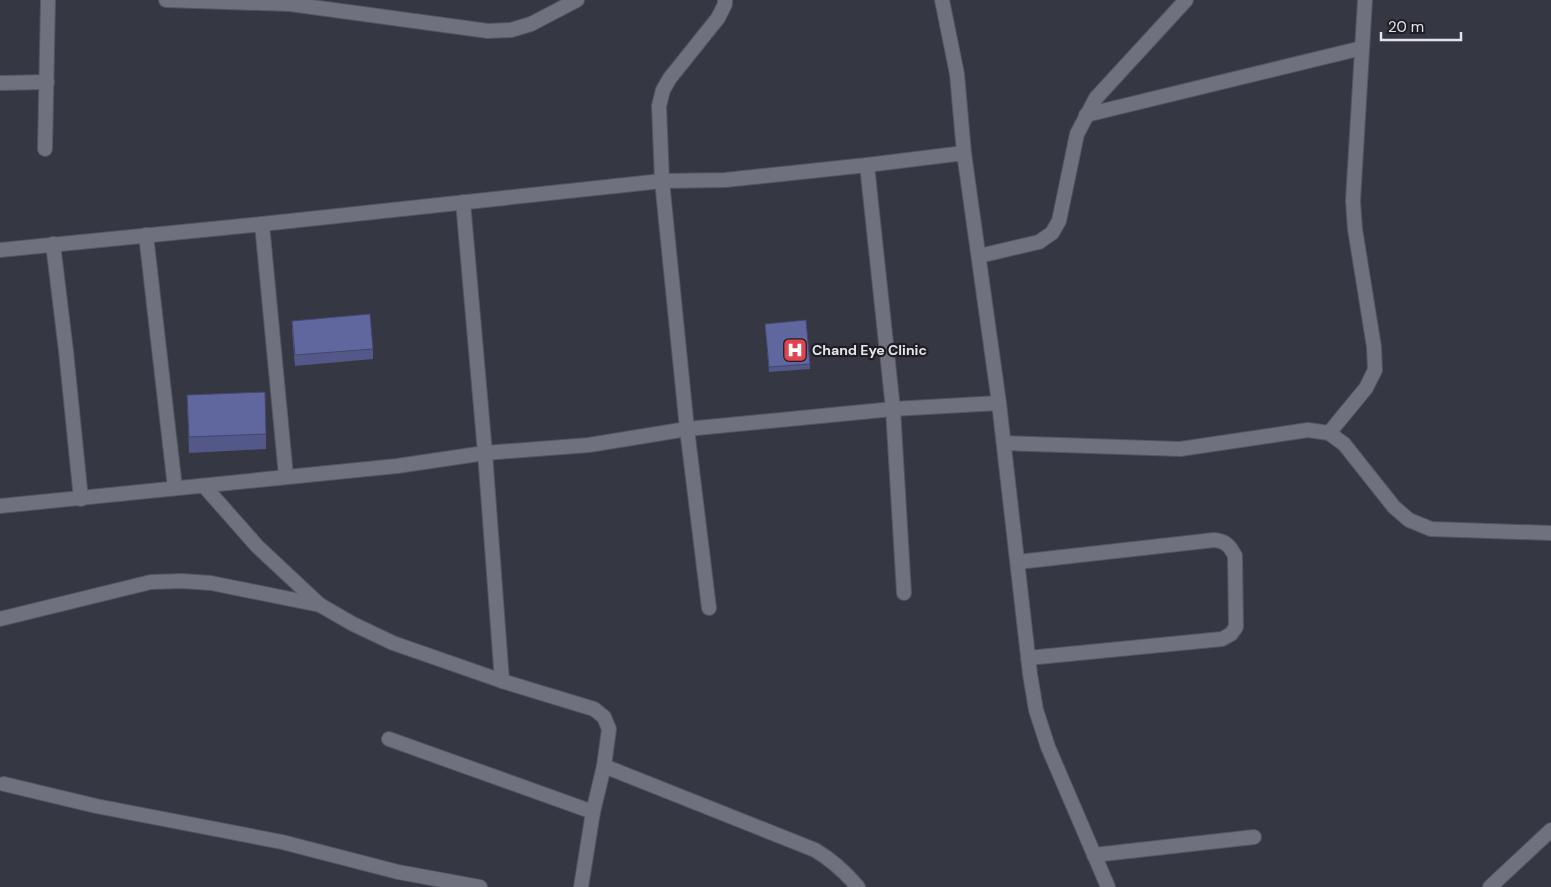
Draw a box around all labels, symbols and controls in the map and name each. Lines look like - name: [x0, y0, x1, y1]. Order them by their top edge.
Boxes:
- scale bar: [1381, 10, 1461, 42]
- text: 20 m: [1388, 17, 1424, 37]
- hospital icon: Chand Eye Clinic: [782, 337, 808, 363]
- place label: Chand Eye Clinic: [812, 341, 927, 359]

